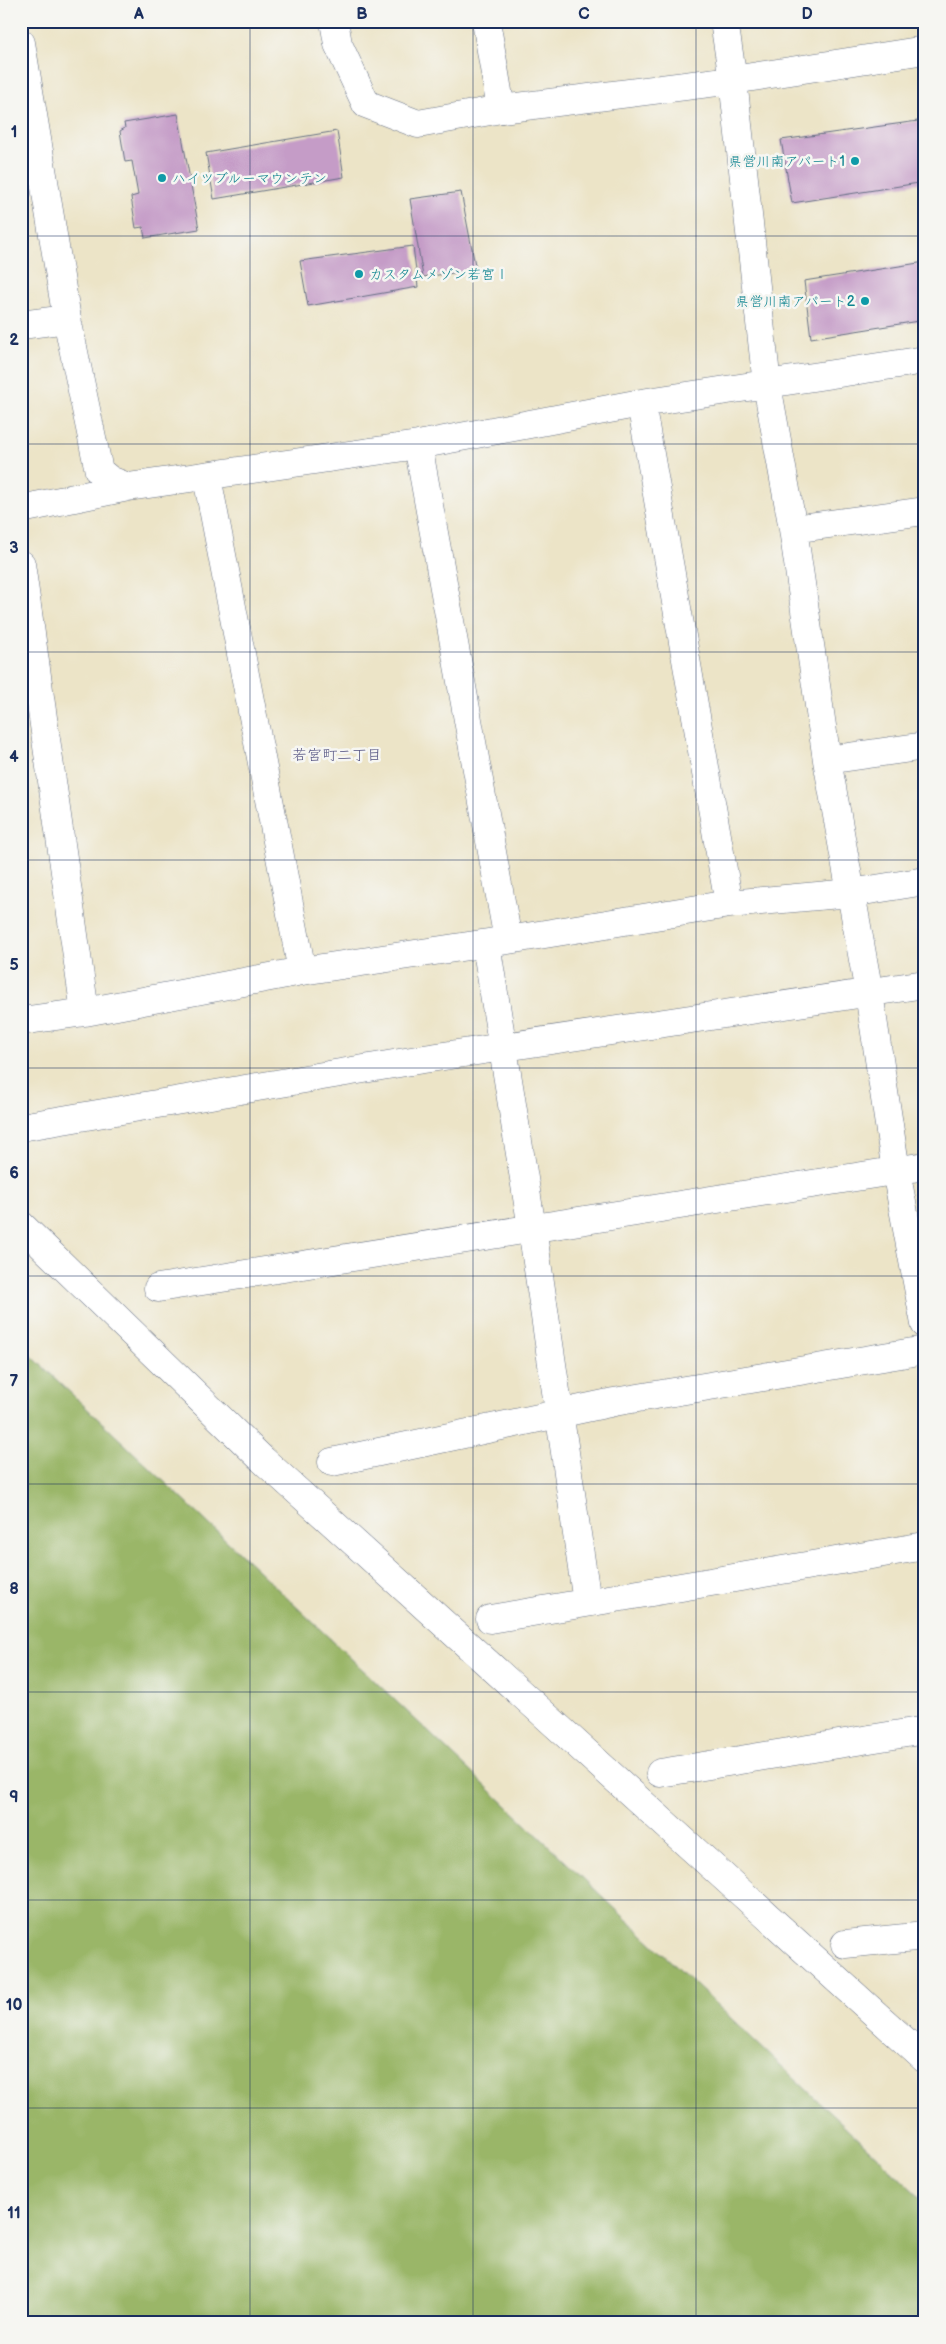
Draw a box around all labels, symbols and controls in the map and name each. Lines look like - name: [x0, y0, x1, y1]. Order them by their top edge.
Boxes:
- text: A: [133, 5, 144, 24]
- text: B: [356, 5, 368, 24]
- text: C: [578, 5, 590, 24]
- text: D: [801, 5, 813, 24]
- text: 1: [11, 123, 17, 142]
- place label: 県営川南アパート1: [728, 153, 845, 170]
- marker: 県営川南アパート1: [849, 155, 861, 167]
- place label: ハイツブルーマウンテン: [172, 170, 327, 187]
- marker: ハイツブルーマウンテン: [156, 172, 168, 184]
- place label: カスタムメゾン若宮Ⅰ: [369, 266, 509, 283]
- marker: カスタムメゾン若宮Ⅰ: [353, 268, 365, 280]
- place label: 県営川南アパート2: [736, 293, 856, 310]
- marker: 県営川南アパート2: [859, 295, 871, 307]
- text: 2: [9, 331, 19, 350]
- text: 3: [9, 539, 19, 558]
- district label: 若宮町二丁目: [292, 746, 382, 765]
- text: 4: [9, 748, 19, 767]
- text: 5: [9, 956, 19, 975]
- text: 6: [9, 1164, 19, 1183]
- text: 7: [10, 1372, 19, 1391]
- text: 8: [9, 1580, 19, 1599]
- text: 9: [9, 1788, 19, 1807]
- text: 10: [6, 1996, 22, 2015]
- text: 11: [7, 2204, 21, 2223]

